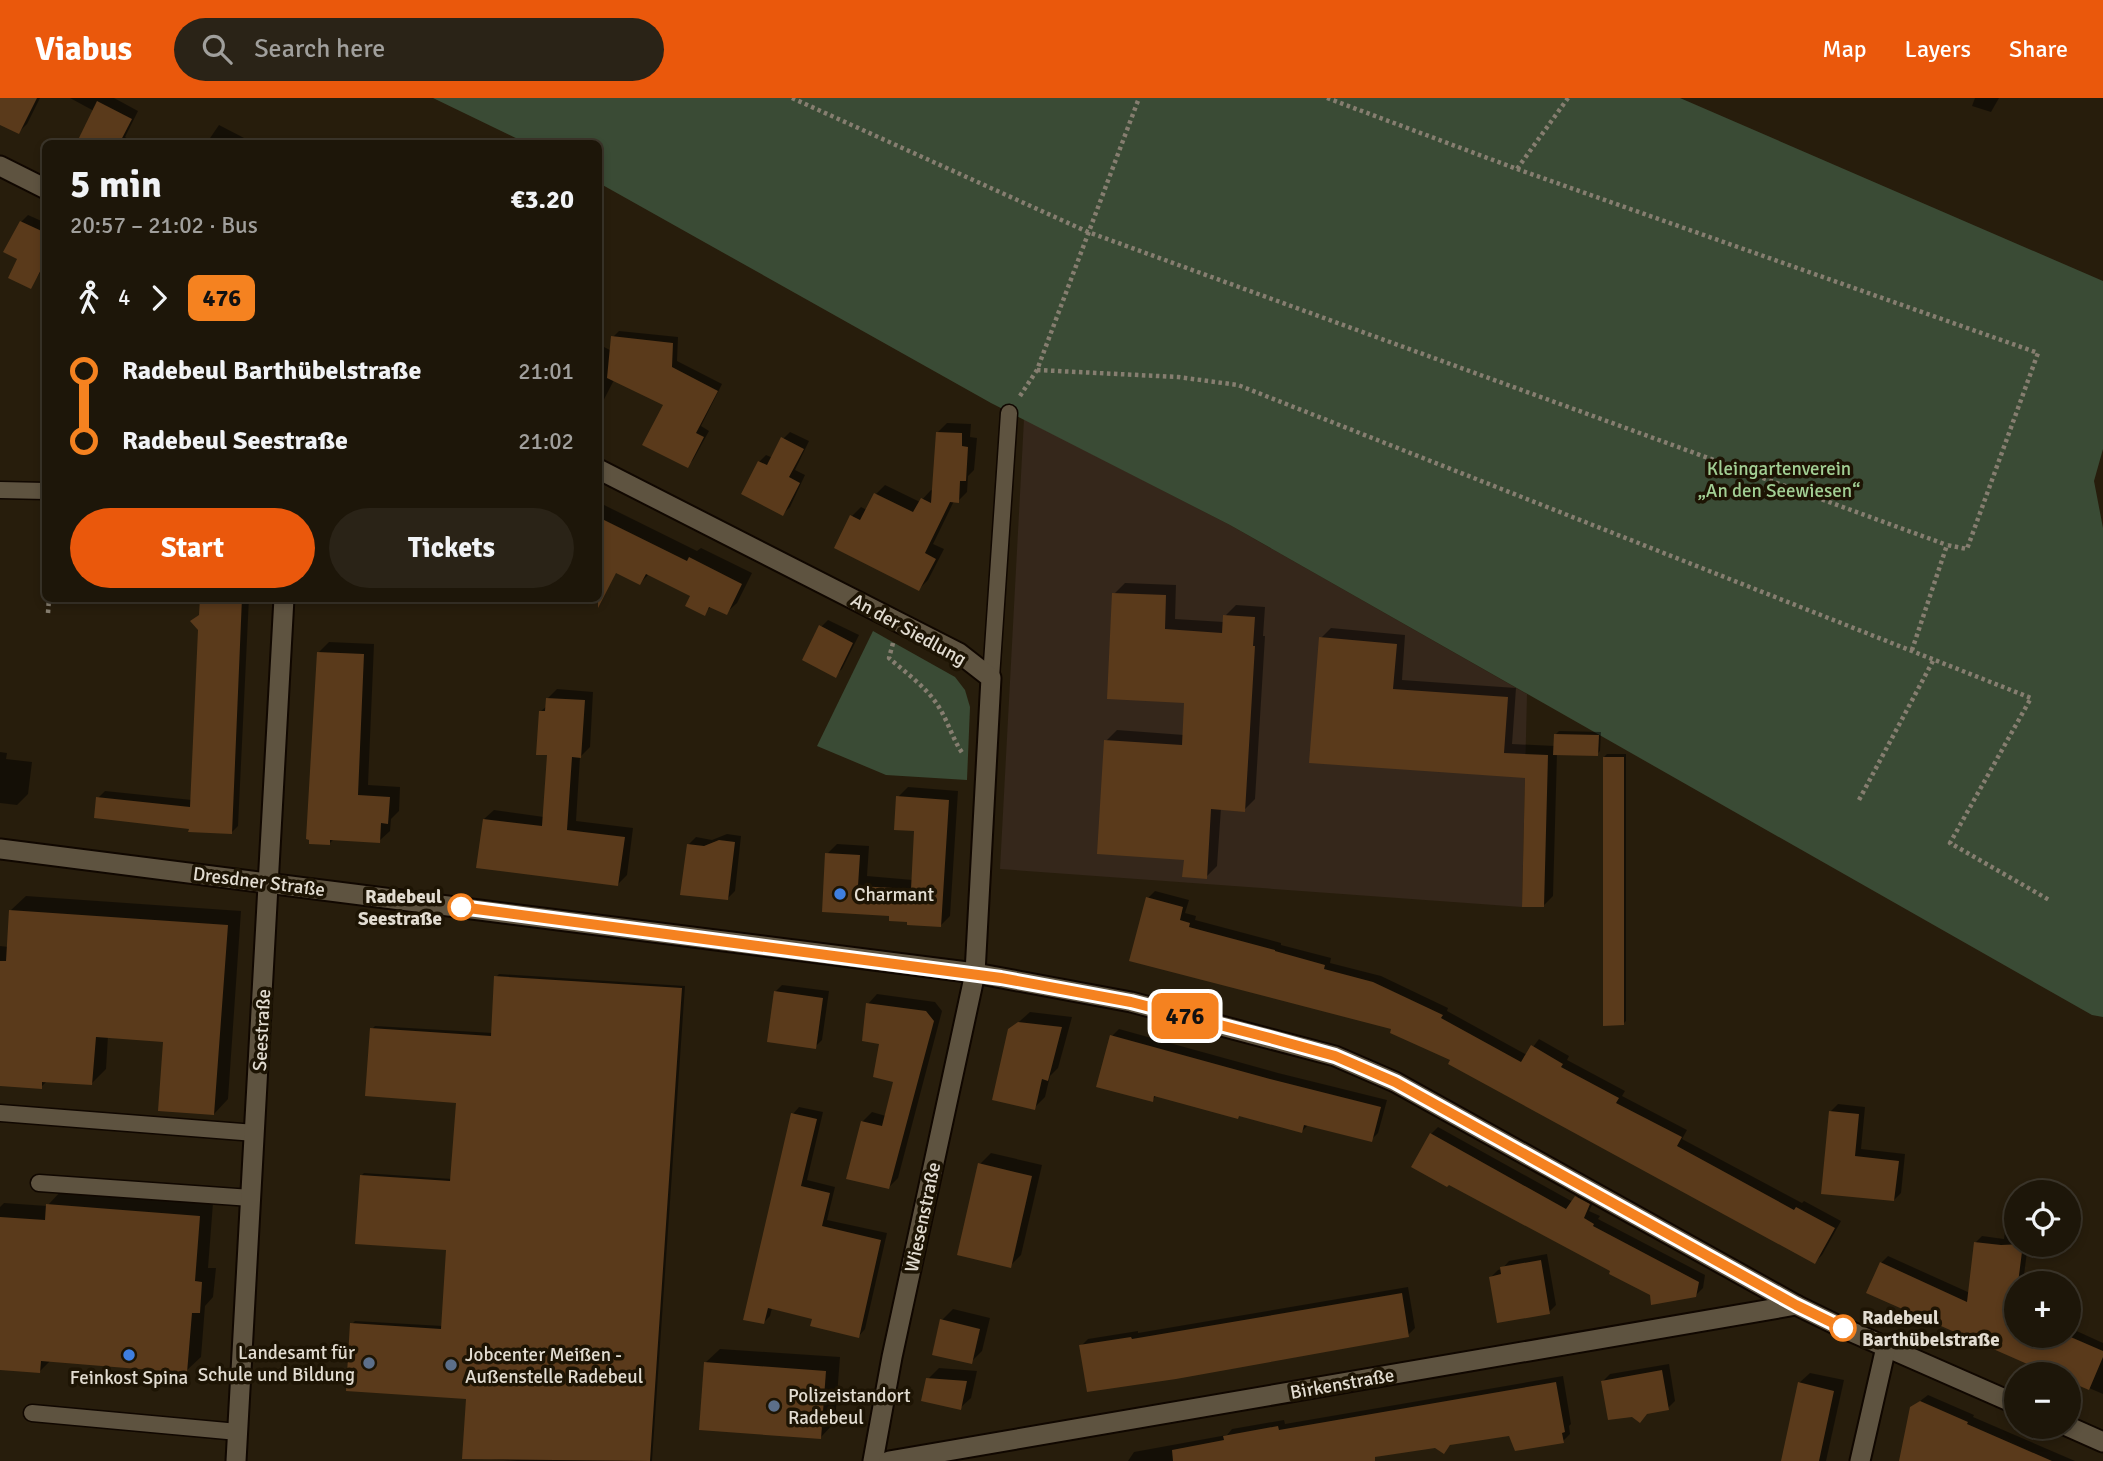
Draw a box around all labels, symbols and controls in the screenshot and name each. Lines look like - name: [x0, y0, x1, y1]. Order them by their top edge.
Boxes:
- search box: [174, 18, 664, 81]
- text: Viabus: [35, 29, 132, 70]
- icon: search: [198, 30, 236, 68]
- text: Search here: [254, 33, 385, 65]
- text: Map: [1822, 34, 1867, 64]
- text: Layers: [1905, 34, 1971, 64]
- text: Share: [2009, 34, 2068, 64]
- text: 5 min: [70, 161, 162, 208]
- text: €3.20: [510, 184, 574, 216]
- text: 20:57 – 21:02 · Bus: [70, 211, 258, 240]
- icon: walk: [70, 279, 108, 317]
- icon: forward: [140, 279, 178, 317]
- text: 4: [118, 283, 130, 312]
- text: 476: [202, 283, 241, 313]
- text: Radebeul Barthübelstraße: [122, 355, 421, 387]
- text: 21:01: [518, 357, 574, 386]
- text: Radebeul Seestraße: [122, 425, 348, 457]
- text: 21:02: [518, 427, 574, 456]
- park label: Kleingartenverein „An den Seewiesen“: [1698, 457, 1860, 503]
- button: Start: [70, 508, 315, 588]
- button: Tickets: [329, 508, 574, 588]
- street label: An der Siedlung: [847, 588, 970, 671]
- street label: Dresdner Straße: [191, 862, 326, 902]
- place label: Charmant: [854, 883, 935, 907]
- place label: Radebeul Seestraße: [358, 885, 442, 931]
- marker: Charmant: [832, 886, 848, 902]
- marker: Radebeul Seestraße: [448, 894, 474, 920]
- street label: Seestraße: [248, 988, 276, 1072]
- line badge: 476: [1145, 993, 1225, 1039]
- text: 476: [1166, 1001, 1204, 1031]
- street label: Wiesenstraße: [900, 1160, 946, 1274]
- map controls: [2004, 1180, 2081, 1439]
- button: locate: [2004, 1180, 2081, 1257]
- button: +: [2004, 1271, 2081, 1348]
- place label: Radebeul Barthübelstraße: [1862, 1306, 2000, 1352]
- marker: Radebeul Barthübelstraße: [1830, 1315, 1856, 1341]
- place label: Landesamt für Schule und Bildung: [198, 1341, 355, 1387]
- place label: Jobcenter Meißen - Außenstelle Radebeul: [465, 1343, 643, 1389]
- marker: Feinkost Spina: [121, 1347, 137, 1363]
- marker: Landesamt für Schule und Bildung: [361, 1355, 377, 1371]
- marker: Jobcenter Meißen - Außenstelle Radebeul: [443, 1357, 459, 1373]
- button: −: [2004, 1362, 2081, 1439]
- street label: Birkenstraße: [1288, 1363, 1396, 1405]
- place label: Feinkost Spina: [70, 1366, 188, 1390]
- place label: Polizeistandort Radebeul: [788, 1384, 911, 1430]
- marker: Polizeistandort Radebeul: [766, 1398, 782, 1414]

